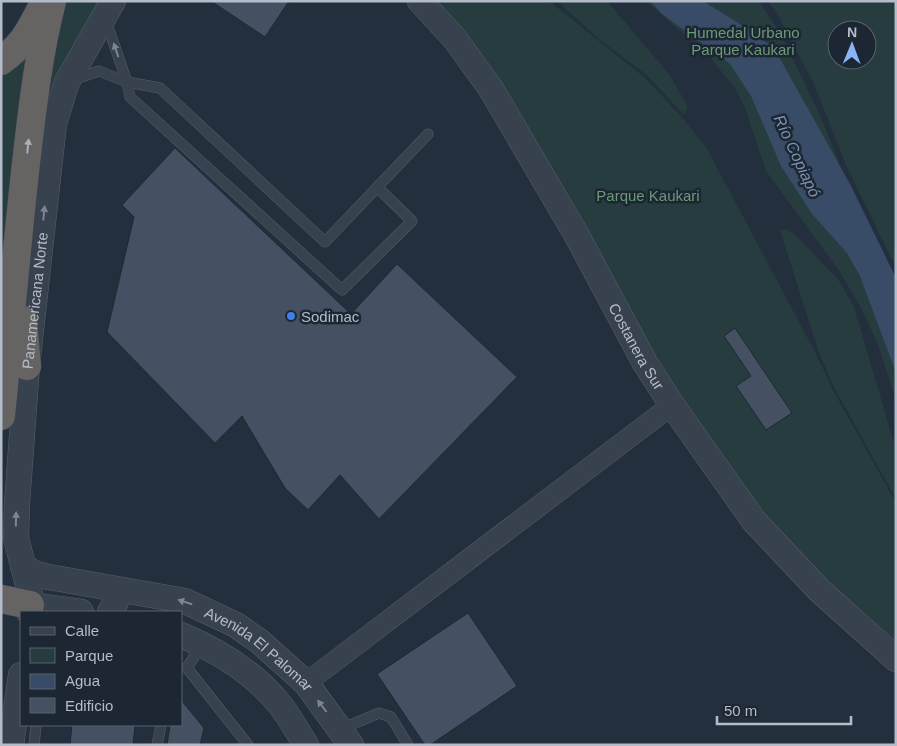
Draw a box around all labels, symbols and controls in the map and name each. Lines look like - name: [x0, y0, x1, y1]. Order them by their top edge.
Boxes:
- north arrow: [827, 20, 877, 70]
- park label: Humedal Urbano Parque Kaukari: [686, 24, 800, 58]
- text: N: [847, 24, 857, 40]
- one-way arrow: [112, 42, 120, 57]
- water label: Río Copiapó: [770, 112, 824, 200]
- one-way arrow: [24, 137, 32, 153]
- park label: Parque Kaukari: [596, 187, 700, 204]
- one-way arrow: [40, 205, 48, 221]
- street label: Panamericana Norte: [18, 231, 50, 370]
- street label: Costanera Sur: [606, 300, 668, 393]
- place label: Sodimac: [301, 308, 360, 325]
- marker: Sodimac: [285, 310, 297, 322]
- one-way arrow: [13, 511, 21, 527]
- one-way arrow: [178, 598, 193, 606]
- street label: Avenida El Palomar: [202, 603, 317, 694]
- legend: [20, 611, 182, 726]
- text: Calle: [65, 622, 99, 639]
- text: Parque: [65, 647, 113, 664]
- text: Agua: [65, 672, 101, 689]
- scale bar: [717, 694, 851, 726]
- text: Edificio: [65, 697, 113, 714]
- one-way arrow: [317, 700, 328, 713]
- text: 50 m: [724, 702, 757, 719]

